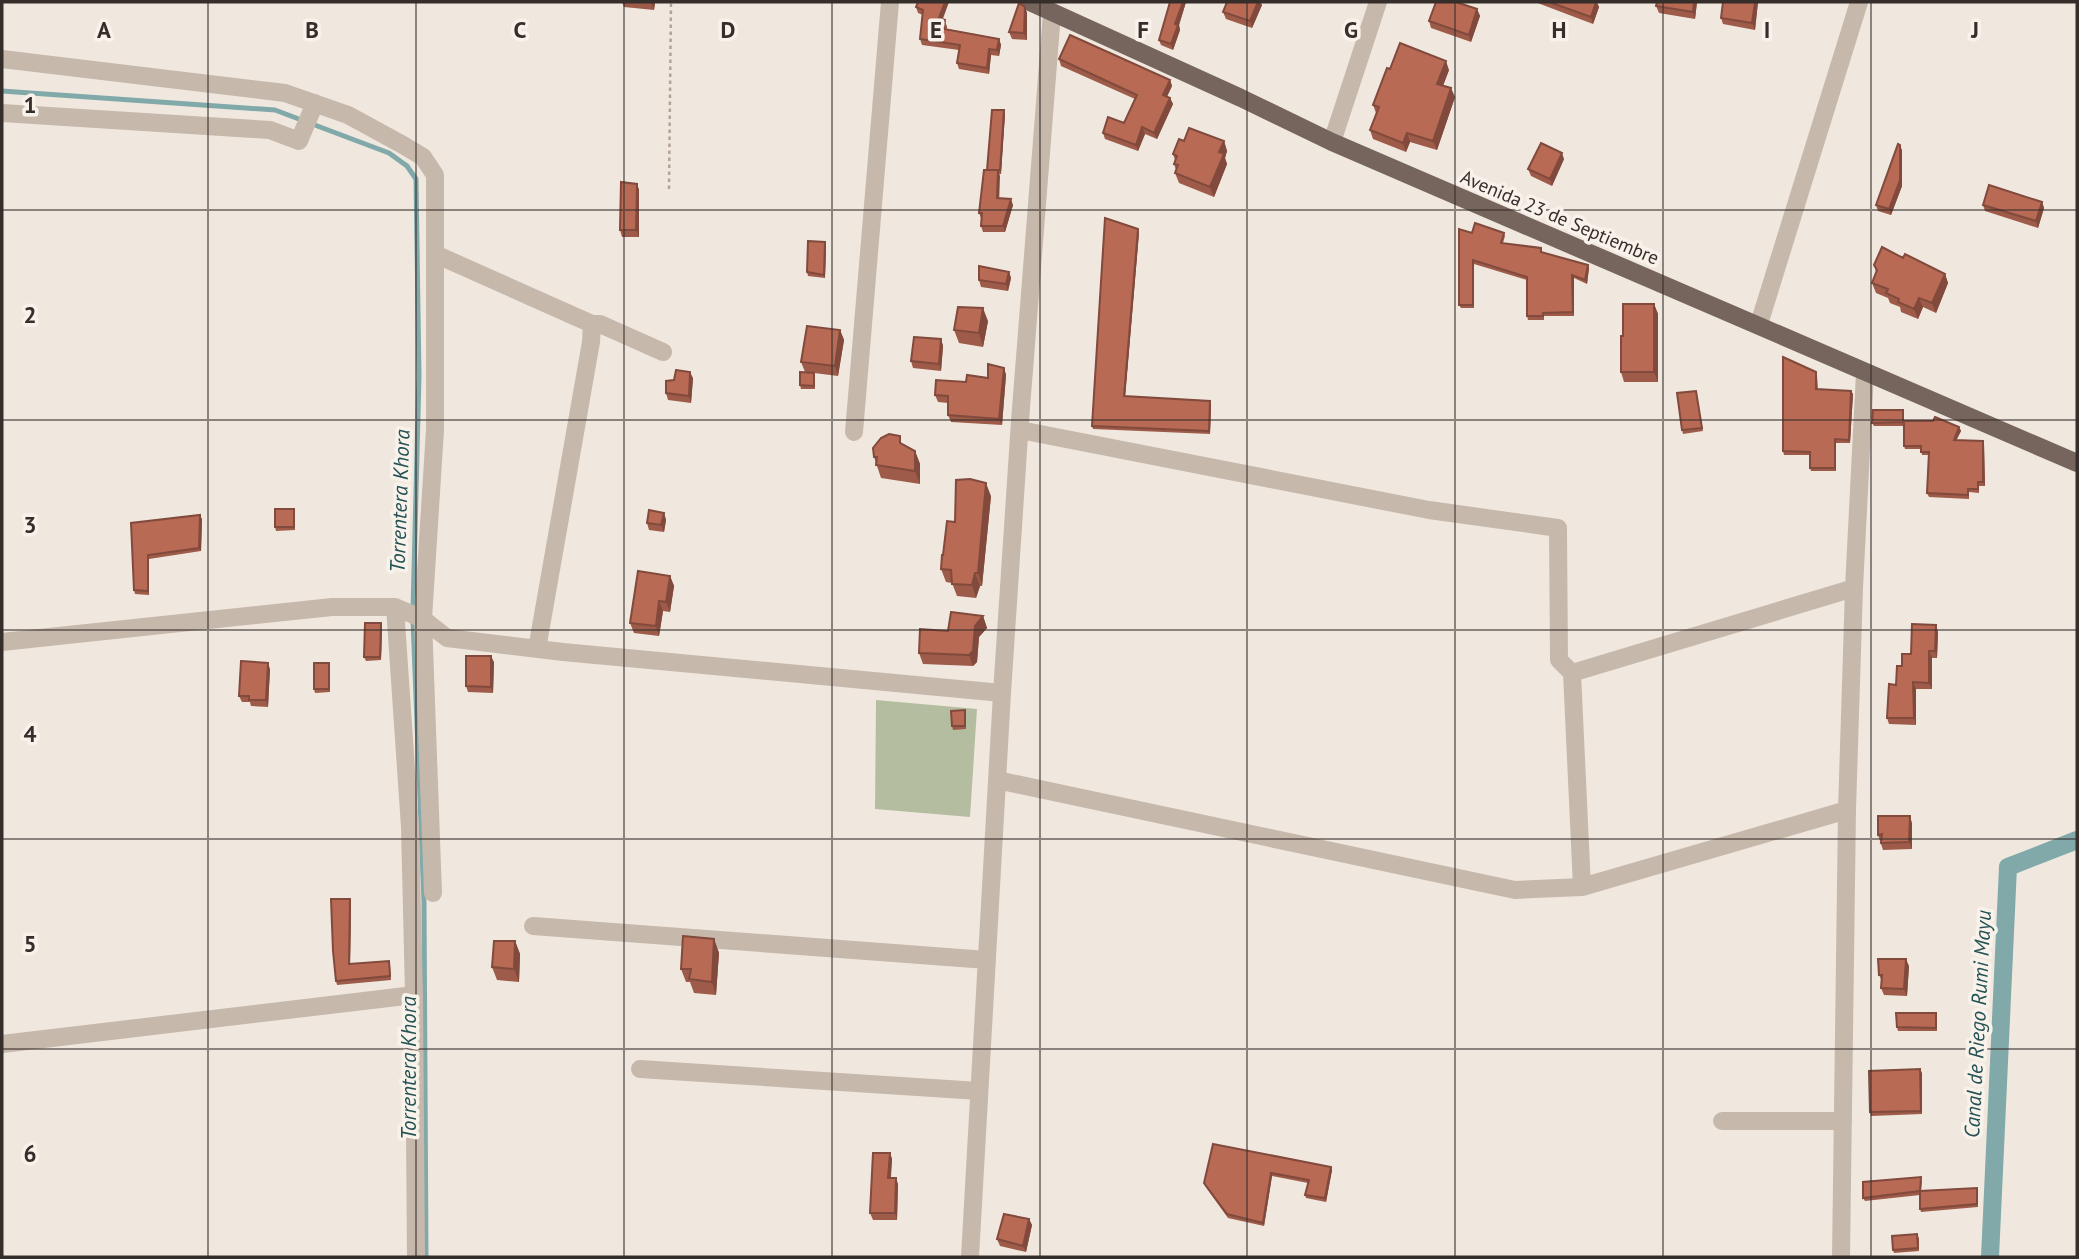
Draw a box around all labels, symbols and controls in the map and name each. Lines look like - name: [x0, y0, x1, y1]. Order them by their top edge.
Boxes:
- text: A: [97, 15, 111, 44]
- text: B: [305, 15, 319, 44]
- text: C: [514, 15, 527, 44]
- text: D: [721, 15, 735, 44]
- text: E: [930, 15, 942, 44]
- text: F: [1137, 15, 1149, 44]
- text: G: [1344, 15, 1358, 44]
- text: H: [1552, 15, 1566, 44]
- text: I: [1764, 15, 1770, 44]
- text: J: [1970, 15, 1979, 44]
- text: 1: [23, 90, 37, 119]
- street label: Avenida 23 de Septiembre: [1457, 164, 1663, 270]
- text: 2: [23, 300, 37, 329]
- water label: Torrentera Khora: [384, 428, 416, 573]
- text: 3: [23, 510, 37, 539]
- text: 4: [23, 719, 37, 748]
- water label: Canal de Riego Rumi Mayu: [1958, 909, 1997, 1139]
- text: 5: [23, 929, 37, 958]
- water label: Torrentera Khora: [395, 995, 422, 1140]
- text: 6: [23, 1139, 37, 1168]

